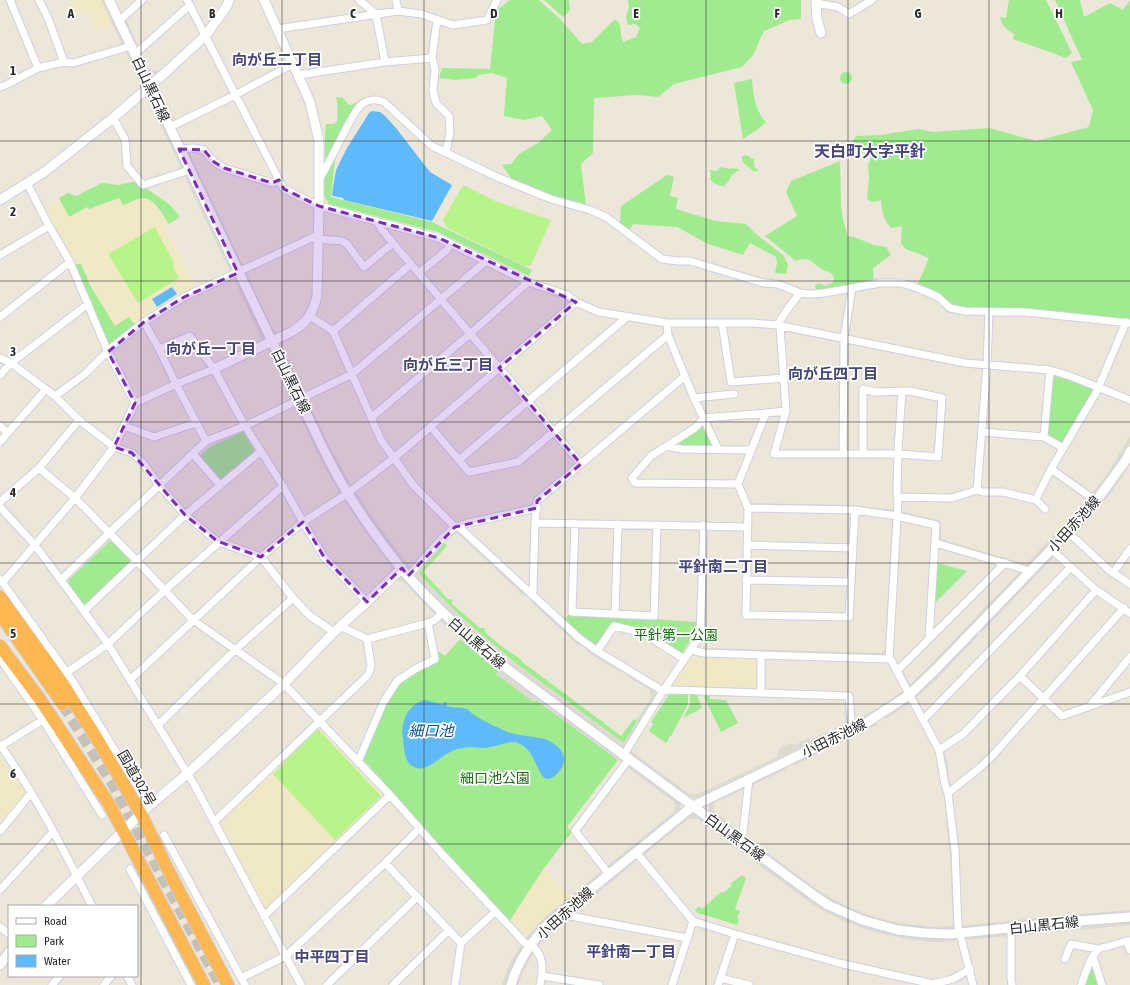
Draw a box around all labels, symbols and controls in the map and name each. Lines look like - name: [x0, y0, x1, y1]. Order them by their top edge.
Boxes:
- text: A: [67, 6, 75, 21]
- text: B: [209, 6, 216, 21]
- text: C: [350, 6, 356, 21]
- text: D: [490, 6, 498, 21]
- text: E: [633, 6, 639, 21]
- text: F: [774, 6, 780, 21]
- text: G: [915, 6, 922, 21]
- text: H: [1055, 6, 1063, 21]
- district label: 向が丘二丁目: [232, 51, 322, 68]
- street label: 白山黒石線: [129, 54, 173, 124]
- text: 1: [10, 63, 16, 78]
- district label: 天白町大字平針: [814, 142, 926, 160]
- text: 2: [10, 204, 16, 219]
- district label: 向が丘一丁目: [166, 340, 256, 357]
- text: 3: [10, 344, 16, 359]
- street label: 白山黒石線: [268, 346, 314, 416]
- district label: 向が丘三丁目: [403, 356, 493, 373]
- district label: 向が丘四丁目: [788, 365, 878, 382]
- text: 4: [9, 485, 16, 500]
- street label: 小田赤池線: [1045, 493, 1103, 555]
- district label: 平針南二丁目: [678, 558, 768, 575]
- street label: 白山黒石線: [445, 614, 509, 672]
- text: 5: [10, 626, 16, 641]
- park label: 平針第一公園: [634, 627, 718, 643]
- street label: 小田赤池線: [799, 715, 869, 761]
- water label: 細口池: [408, 722, 455, 739]
- street label: 国道302号: [115, 747, 159, 809]
- text: 6: [10, 766, 16, 781]
- park label: 細口池公園: [460, 770, 530, 786]
- street label: 白山黒石線: [702, 810, 768, 864]
- street label: 小田赤池線: [534, 884, 596, 942]
- legend: [8, 905, 138, 977]
- street label: 白山黒石線: [1008, 913, 1080, 937]
- text: Road: [44, 914, 67, 928]
- text: Park: [44, 934, 65, 948]
- district label: 平針南一丁目: [586, 943, 676, 960]
- district label: 中平四丁目: [294, 948, 370, 965]
- text: Water: [44, 954, 71, 968]

